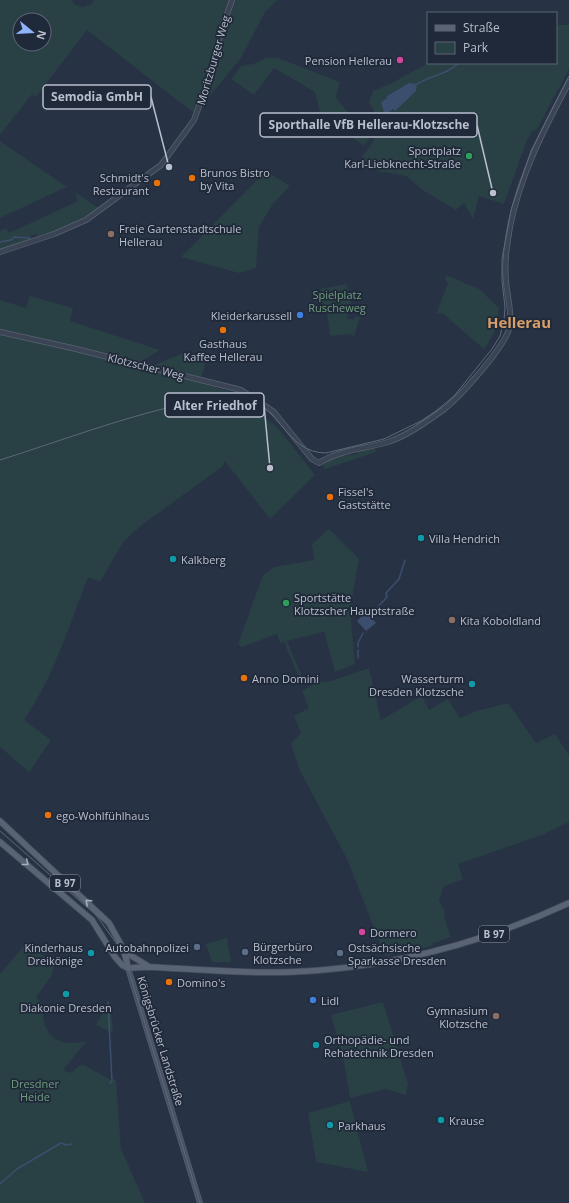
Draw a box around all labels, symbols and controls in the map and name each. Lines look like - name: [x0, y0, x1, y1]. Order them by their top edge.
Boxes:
- north arrow: [12, 12, 52, 52]
- legend: [427, 12, 557, 64]
- street label: Moritzburger Weg: [193, 13, 233, 107]
- text: Straße: [463, 19, 500, 36]
- text: N: [33, 29, 51, 42]
- text: Park: [463, 39, 489, 56]
- place label: Pension Hellerau: [305, 53, 392, 68]
- marker: Pension Hellerau: [395, 55, 405, 65]
- callout: Semodia GmbH: [43, 85, 151, 109]
- text: Semodia GmbH: [51, 88, 143, 105]
- callout: Sporthalle VfB Hellerau-Klotzsche: [260, 113, 477, 137]
- text: Sporthalle VfB Hellerau-Klotzsche: [269, 116, 469, 133]
- place label: Sportplatz Karl-Liebknecht-Straße: [344, 143, 461, 171]
- marker: Sportplatz Karl-Liebknecht-Straße: [464, 151, 474, 161]
- place label: Brunos Bistro by Vita: [200, 165, 270, 193]
- place label: Schmidt's Restaurant: [93, 170, 149, 198]
- marker: Brunos Bistro by Vita: [187, 173, 197, 183]
- marker: Schmidt's Restaurant: [152, 178, 162, 188]
- place label: Freie Gartenstadtschule Hellerau: [119, 221, 242, 249]
- marker: Freie Gartenstadtschule Hellerau: [106, 229, 116, 239]
- park label: Spielplatz Ruscheweg: [308, 287, 366, 315]
- place label: Kleiderkarussell: [211, 308, 292, 323]
- marker: Kleiderkarussell: [295, 310, 305, 320]
- district label: Hellerau: [487, 312, 551, 332]
- marker: Gasthaus Kaffee Hellerau: [218, 325, 228, 335]
- place label: Gasthaus Kaffee Hellerau: [184, 336, 262, 364]
- street label: Klotzscher Weg: [106, 349, 186, 383]
- callout: Alter Friedhof: [165, 393, 264, 417]
- text: Alter Friedhof: [173, 397, 258, 414]
- place label: Fissel's Gaststätte: [338, 484, 391, 512]
- marker: Fissel's Gaststätte: [325, 492, 335, 502]
- place label: Villa Hendrich: [429, 531, 500, 546]
- marker: Villa Hendrich: [416, 533, 426, 543]
- place label: Kalkberg: [181, 552, 226, 567]
- marker: Kalkberg: [168, 554, 178, 564]
- place label: Sportstätte Klotzscher Hauptstraße: [294, 590, 414, 618]
- marker: Sportstätte Klotzscher Hauptstraße: [281, 598, 291, 608]
- place label: Kita Koboldland: [460, 613, 541, 628]
- marker: Kita Koboldland: [447, 615, 457, 625]
- place label: Anno Domini: [252, 671, 319, 686]
- place label: Wasserturm Dresden Klotzsche: [369, 671, 464, 699]
- marker: Anno Domini: [239, 673, 249, 683]
- marker: Wasserturm Dresden Klotzsche: [467, 679, 477, 689]
- place label: ego-Wohlfühlhaus: [56, 808, 149, 823]
- marker: ego-Wohlfühlhaus: [43, 810, 53, 820]
- one-way arrow: [22, 859, 29, 866]
- road number: B 97: [50, 875, 80, 891]
- one-way arrow: [85, 900, 92, 907]
- place label: Dormero: [370, 925, 417, 940]
- road number: B 97: [479, 926, 509, 942]
- marker: Dormero: [357, 927, 367, 937]
- place label: Bürgerbüro Klotzsche: [253, 939, 313, 967]
- place label: Kinderhaus Dreikönige: [24, 940, 83, 968]
- place label: Autobahnpolizei: [105, 940, 189, 955]
- place label: Ostsächsische Sparkasse Dresden: [348, 940, 446, 968]
- marker: Autobahnpolizei: [192, 942, 202, 952]
- marker: Bürgerbüro Klotzsche: [240, 947, 250, 957]
- marker: Kinderhaus Dreikönige: [86, 948, 96, 958]
- marker: Ostsächsische Sparkasse Dresden: [335, 948, 345, 958]
- street label: Königsbrücker Landstraße: [134, 974, 188, 1108]
- place label: Domino's: [177, 975, 226, 990]
- marker: Domino's: [164, 977, 174, 987]
- marker: Diakonie Dresden: [61, 989, 71, 999]
- place label: Lidl: [321, 993, 339, 1008]
- marker: Lidl: [308, 995, 318, 1005]
- place label: Diakonie Dresden: [20, 1000, 112, 1015]
- place label: Gymnasium Klotzsche: [427, 1003, 488, 1031]
- marker: Gymnasium Klotzsche: [491, 1011, 501, 1021]
- place label: Orthopädie- und Rehatechnik Dresden: [324, 1032, 434, 1060]
- marker: Orthopädie- und Rehatechnik Dresden: [311, 1040, 321, 1050]
- park label: Dresdner Heide: [11, 1076, 60, 1104]
- place label: Krause: [449, 1113, 485, 1128]
- marker: Krause: [436, 1115, 446, 1125]
- place label: Parkhaus: [338, 1118, 386, 1133]
- marker: Parkhaus: [325, 1120, 335, 1130]

